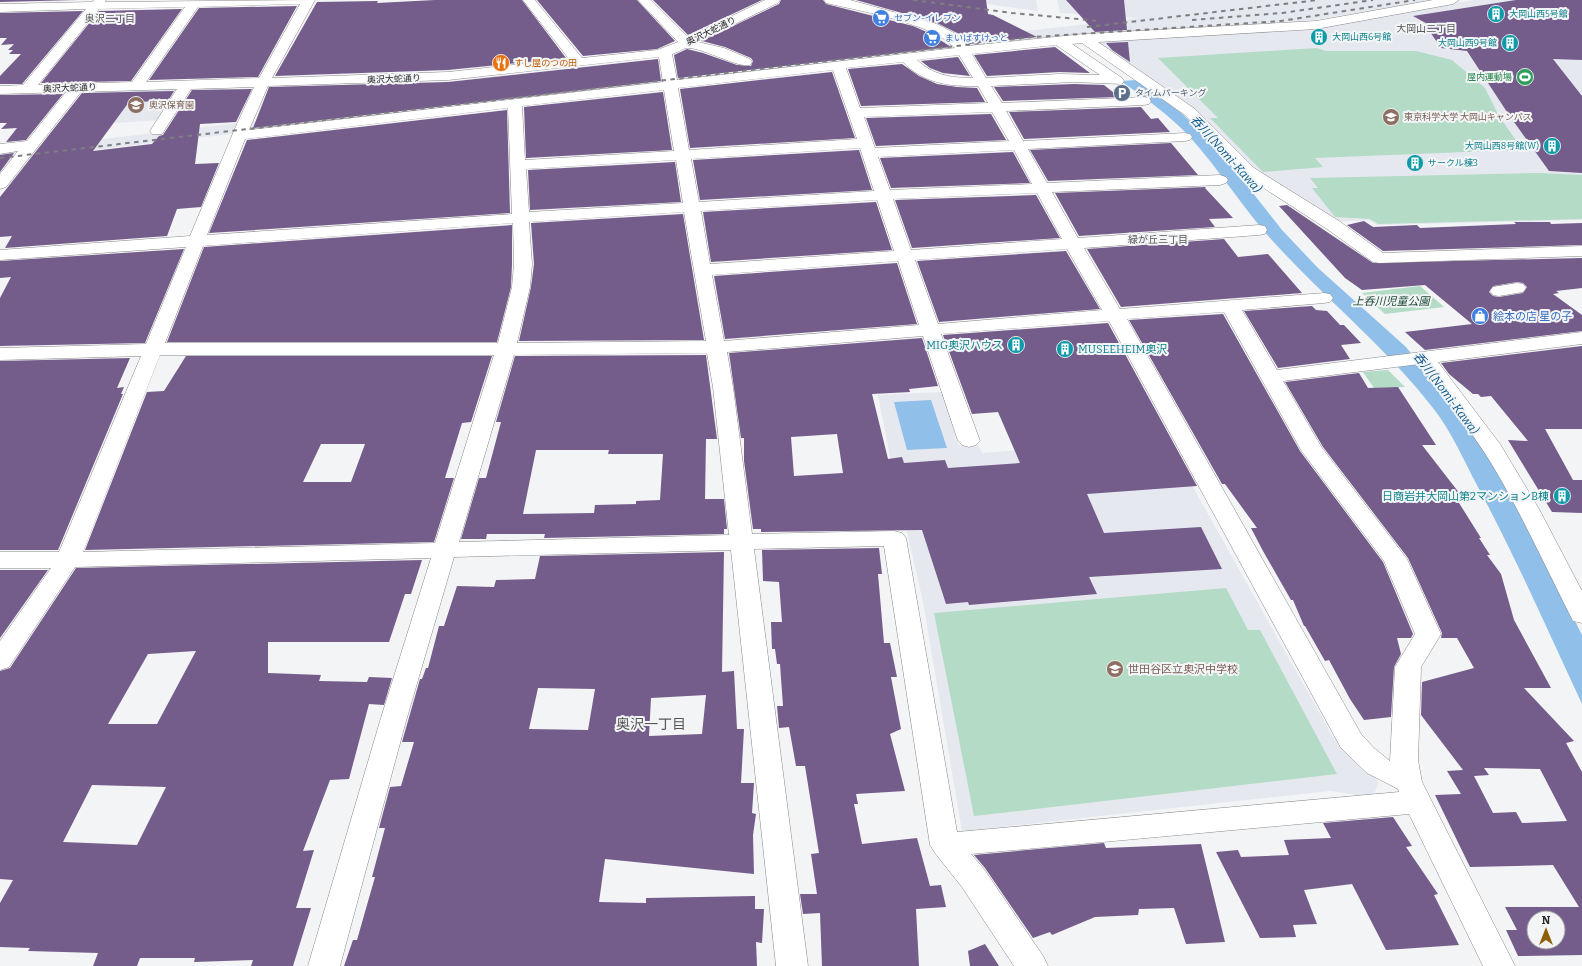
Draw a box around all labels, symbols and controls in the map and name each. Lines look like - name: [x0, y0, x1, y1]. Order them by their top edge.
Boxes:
- building icon: 大岡山西5号館: [1486, 4, 1506, 24]
- supermarket icon: セブン-イレブン: [871, 8, 891, 28]
- place label: 大岡山西5号館: [1509, 9, 1568, 19]
- district label: 奥沢二丁目: [85, 13, 135, 25]
- place label: セブン-イレブン: [894, 13, 961, 23]
- street label: 奥沢大蛇通り: [685, 15, 737, 47]
- district label: 大岡山二丁目: [1396, 23, 1456, 35]
- building icon: 大岡山西6号館: [1309, 27, 1329, 47]
- supermarket icon: まいばすけっと: [922, 28, 942, 48]
- place label: 大岡山西6号館: [1332, 32, 1391, 42]
- place label: まいばすけっと: [945, 33, 1008, 43]
- building icon: 大岡山西9号館: [1500, 33, 1520, 53]
- place label: 大岡山西9号館: [1438, 38, 1497, 48]
- restaurant icon: すし屋のつの田: [491, 53, 511, 73]
- place label: すし屋のつの田: [514, 58, 577, 68]
- sports icon: 屋内運動場: [1515, 67, 1535, 87]
- place label: 屋内運動場: [1467, 72, 1512, 82]
- street label: 奥沢大蛇通り: [367, 73, 421, 85]
- street label: 奥沢大蛇通り: [43, 82, 97, 94]
- parking icon: タイムパーキング: [1112, 83, 1132, 103]
- place label: タイムパーキング: [1135, 88, 1207, 98]
- school or university icon: 奥沢保育園: [126, 95, 146, 115]
- place label: 奥沢保育園: [149, 100, 194, 110]
- school or university icon: 東京科学大学 大岡山キャンパス: [1381, 107, 1401, 127]
- water label: 呑川 (Nomi-Kawa): [1188, 112, 1265, 196]
- place label: 東京科学大学 大岡山キャンパス: [1404, 112, 1532, 122]
- building icon: 大岡山西8号館(W): [1542, 136, 1562, 156]
- place label: 大岡山西8号館(W): [1465, 140, 1539, 151]
- building icon: サークル棟3: [1405, 153, 1425, 173]
- place label: サークル棟3: [1428, 157, 1478, 168]
- district label: 緑が丘三丁目: [1128, 234, 1188, 246]
- park label: 上呑川児童公園: [1353, 295, 1431, 308]
- shop icon: 絵本の店 星の子: [1470, 306, 1490, 326]
- place label: 絵本の店 星の子: [1493, 310, 1572, 323]
- building icon: MIG奥沢ハウス: [1006, 335, 1026, 355]
- place label: MIG奥沢ハウス: [926, 339, 1003, 352]
- building icon: MUSEEHEIM奥沢: [1055, 339, 1075, 359]
- place label: MUSEEHEIM奥沢: [1078, 343, 1167, 356]
- water label: 呑川 (Nomi-Kawa): [1411, 349, 1482, 437]
- building icon: 日商岩井大岡山第2マンションB棟: [1552, 486, 1572, 506]
- place label: 日商岩井大岡山第2マンションB棟: [1382, 490, 1549, 503]
- school or university icon: 世田谷区立奥沢中学校: [1105, 659, 1125, 679]
- place label: 世田谷区立奥沢中学校: [1128, 663, 1238, 676]
- district label: 奥沢一丁目: [616, 716, 686, 733]
- north arrow: [1526, 910, 1566, 950]
- text: N: [1542, 914, 1551, 927]

